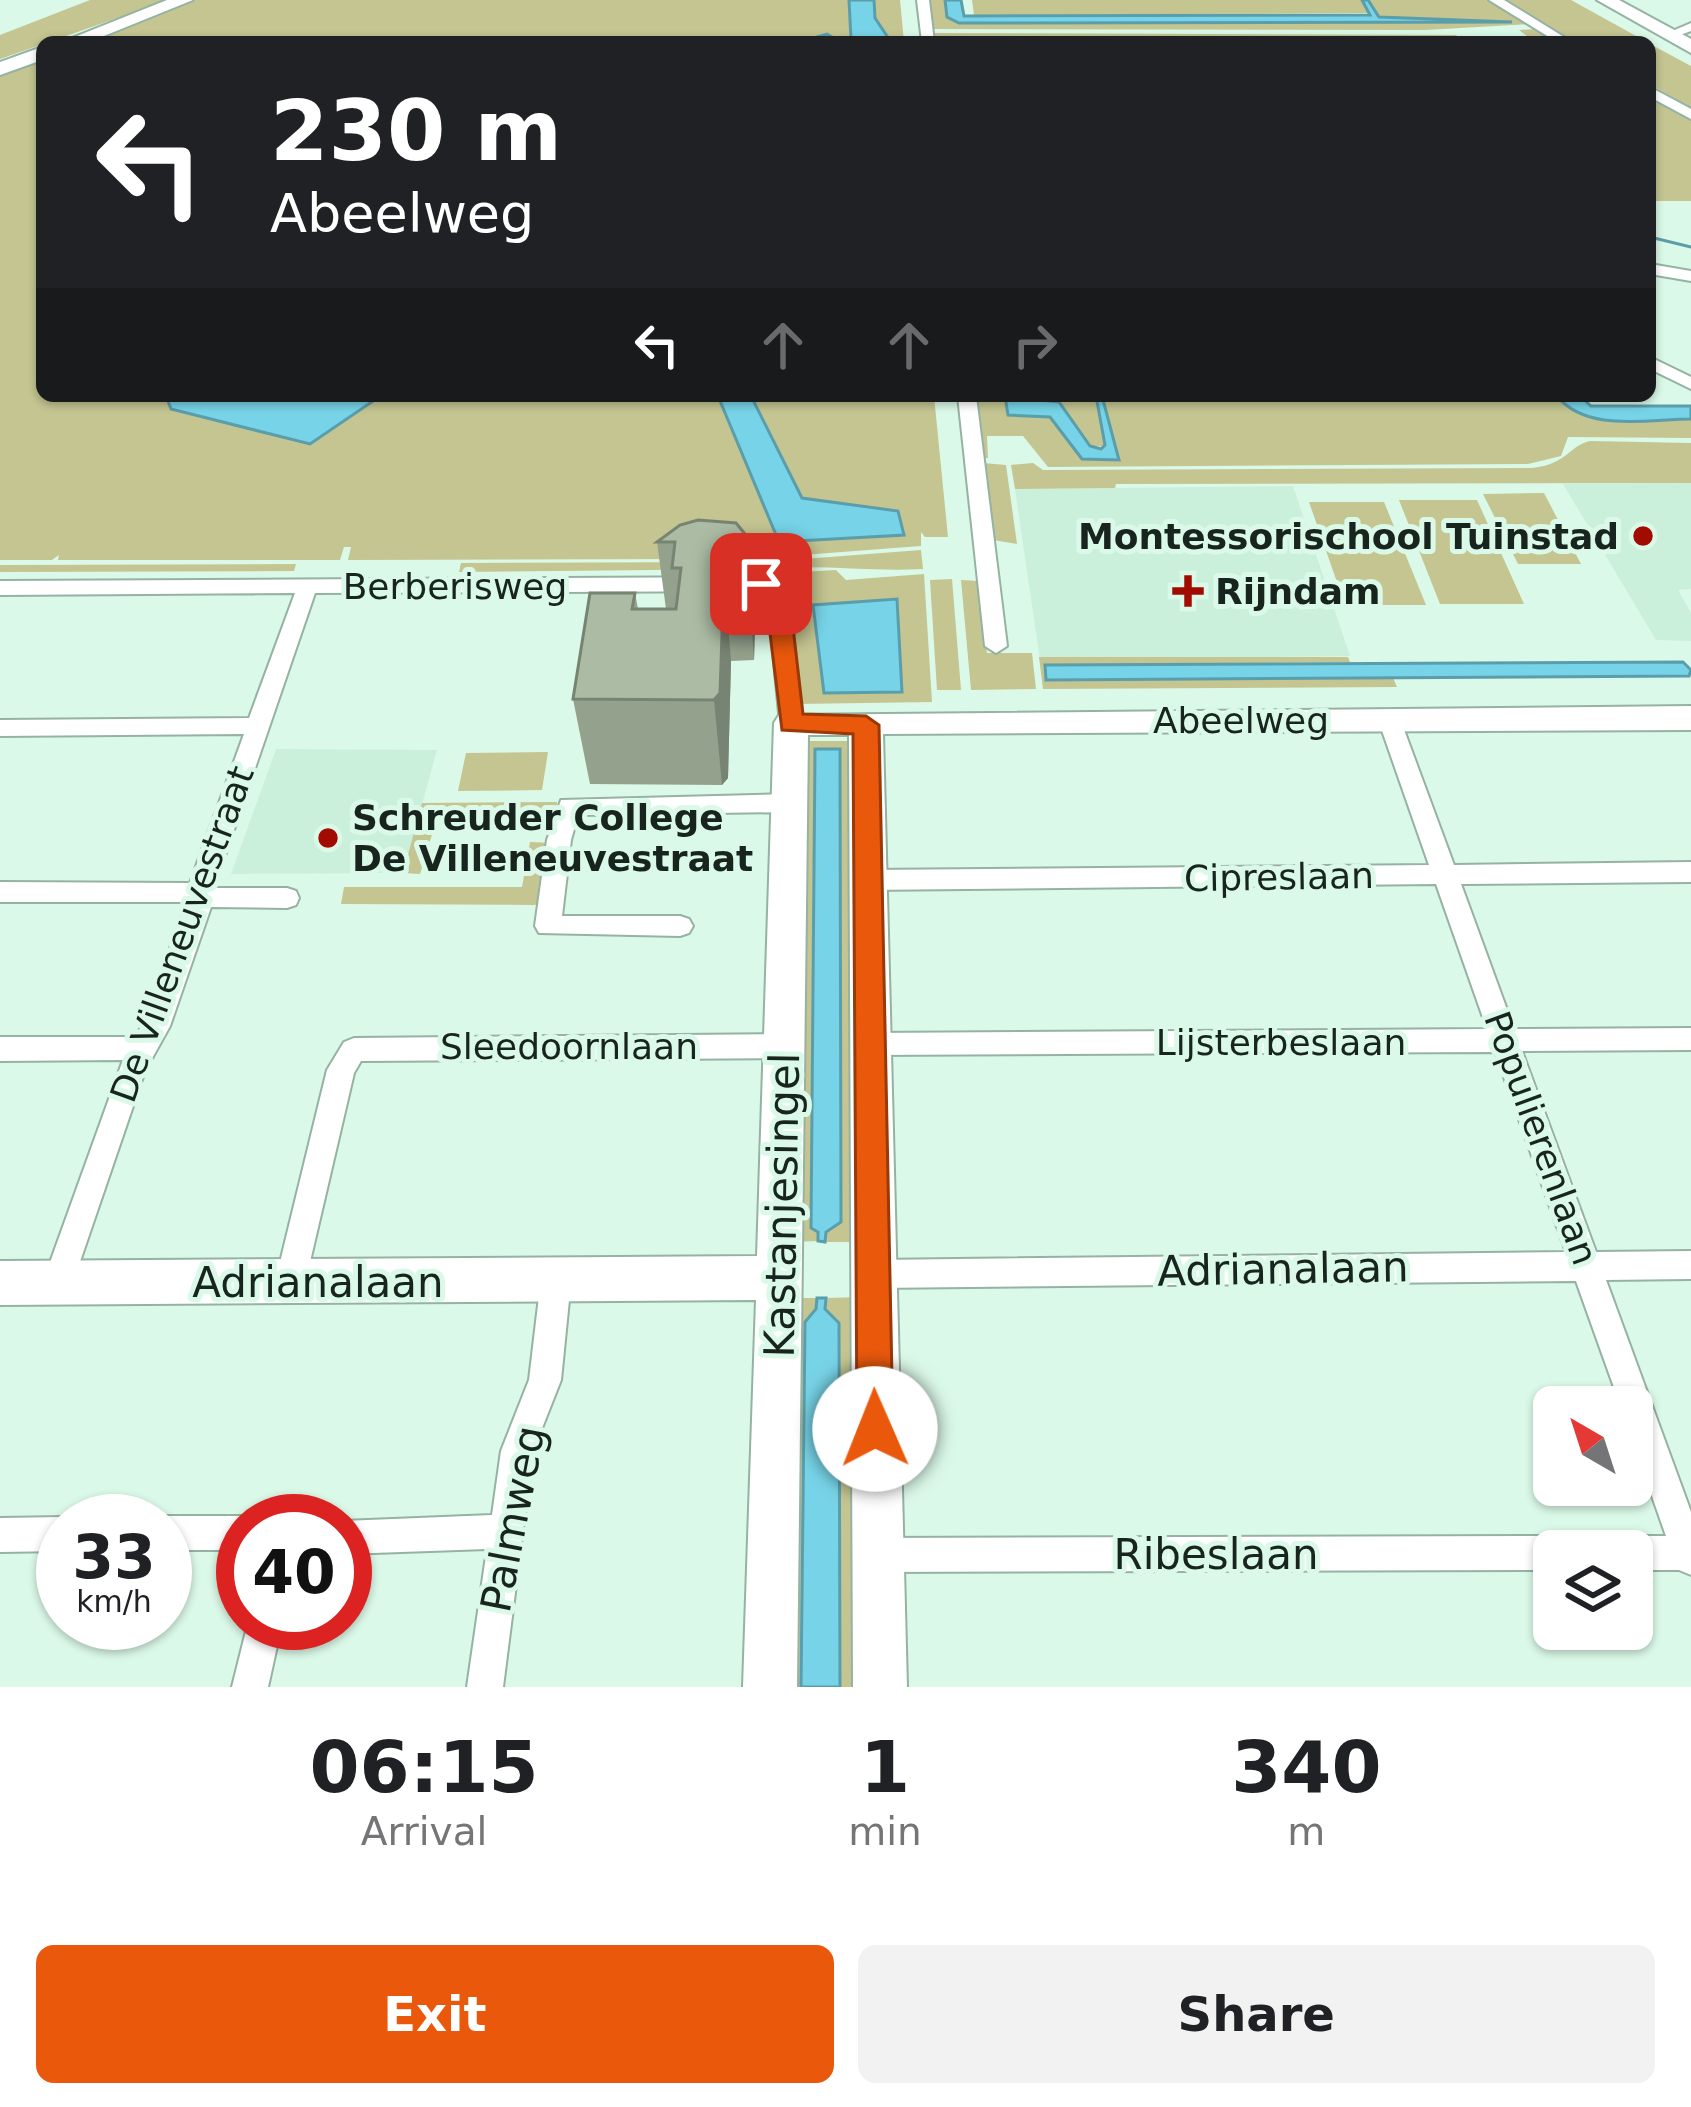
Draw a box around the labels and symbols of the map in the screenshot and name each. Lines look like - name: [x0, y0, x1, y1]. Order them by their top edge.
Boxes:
- place label: Montessorischool Tuinstad: [1078, 516, 1619, 557]
- marker: Montessorischool Tuinstad: [1630, 523, 1656, 549]
- pin: [710, 533, 812, 635]
- street label: Berberisweg: [343, 566, 567, 607]
- place label: Rijndam: [1215, 571, 1381, 612]
- marker: Rijndam: [1172, 575, 1204, 607]
- street label: Abeelweg: [1153, 700, 1329, 741]
- street label: De Villeneuvestraat: [102, 760, 262, 1108]
- place label: Schreuder College De Villeneuvestraat: [352, 797, 753, 879]
- marker: Schreuder College De Villeneuvestraat: [315, 825, 341, 851]
- street label: Cipreslaan: [1184, 855, 1374, 899]
- street label: Populierenlaan: [1476, 1006, 1606, 1270]
- street label: Lijsterbeslaan: [1156, 1022, 1406, 1063]
- street label: Sleedoornlaan: [440, 1026, 698, 1067]
- street label: Kastanjesingel: [755, 1052, 809, 1358]
- street label: Adrianalaan: [1157, 1242, 1409, 1296]
- street label: Adrianalaan: [192, 1258, 444, 1307]
- position arrow: [812, 1366, 938, 1492]
- north arrow: [1533, 1386, 1653, 1506]
- street label: Palmweg: [471, 1422, 555, 1616]
- speed limit sign: 40: [216, 1494, 372, 1650]
- street label: Ribeslaan: [1114, 1530, 1319, 1579]

